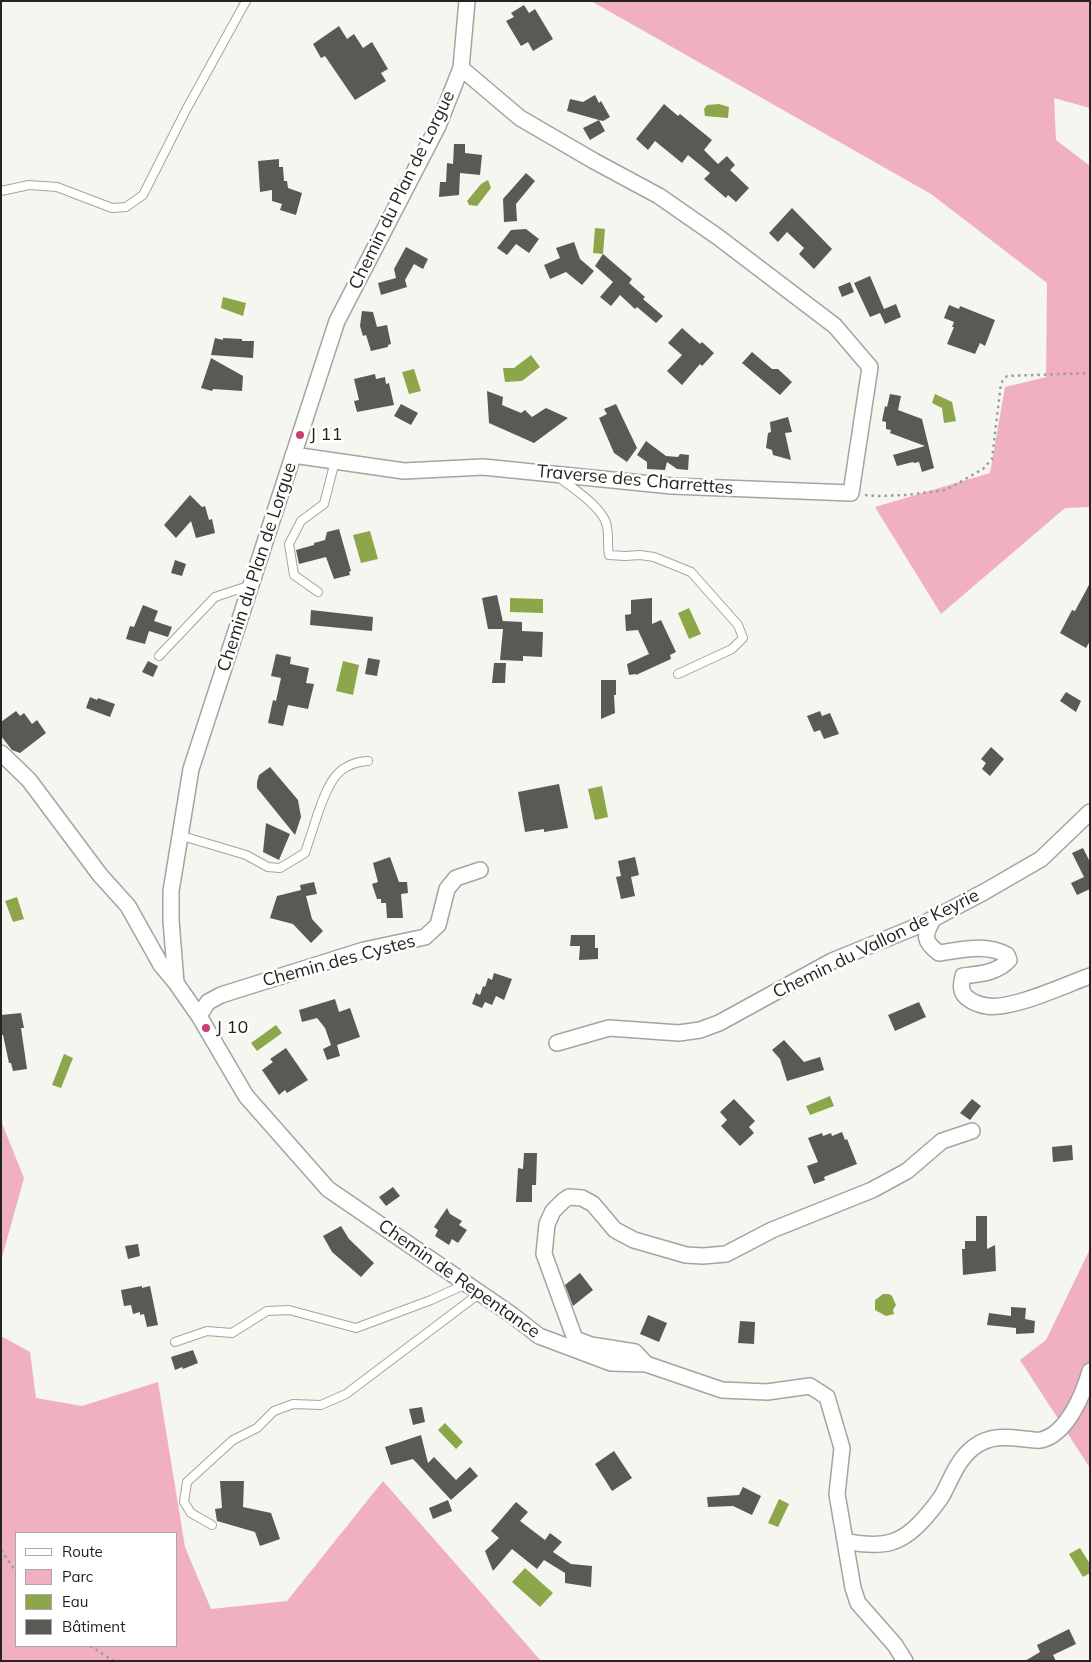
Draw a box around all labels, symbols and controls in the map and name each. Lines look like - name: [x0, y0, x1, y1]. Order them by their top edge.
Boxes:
- street label: Chemin du Plan de Lorgue: [344, 87, 460, 293]
- place label: J 11: [310, 424, 342, 446]
- marker: J 11: [294, 429, 306, 441]
- street label: Chemin du Plan de Lorgue: [213, 460, 301, 674]
- street label: Traverse des Charrettes: [536, 461, 734, 499]
- street label: Chemin du Vallon de Keyrie: [769, 885, 983, 1003]
- street label: Chemin des Cystes: [260, 930, 418, 992]
- place label: J 10: [216, 1017, 248, 1039]
- marker: J 10: [200, 1022, 212, 1034]
- street label: Chemin de Repentance: [374, 1215, 544, 1343]
- legend: [15, 1532, 178, 1647]
- text: Route: [62, 1542, 103, 1561]
- text: Parc: [62, 1567, 93, 1586]
- text: Eau: [62, 1592, 88, 1611]
- text: Bâtiment: [62, 1617, 125, 1636]

